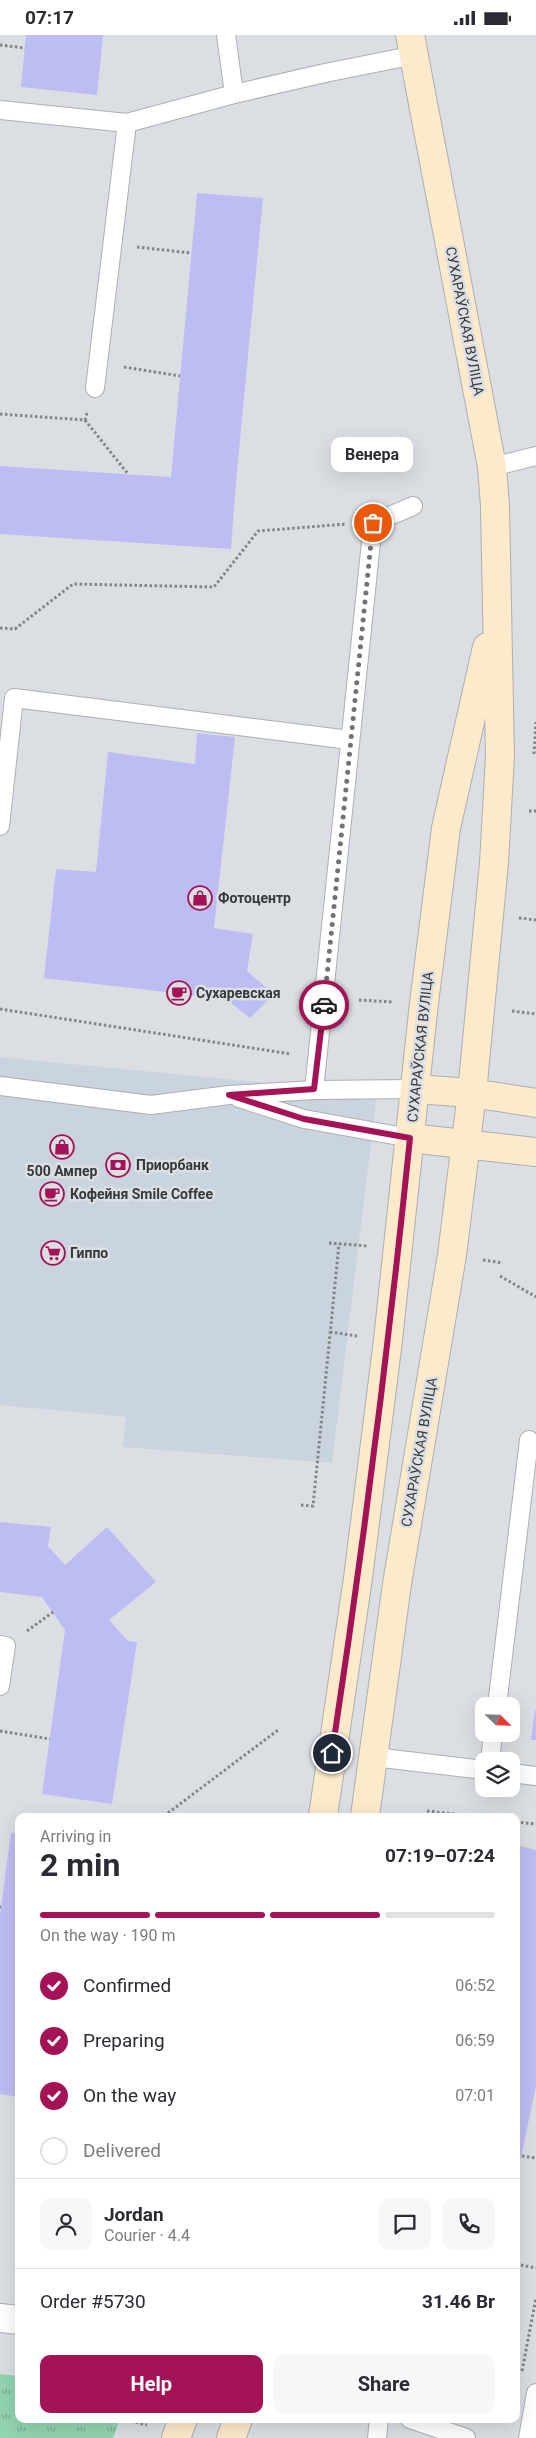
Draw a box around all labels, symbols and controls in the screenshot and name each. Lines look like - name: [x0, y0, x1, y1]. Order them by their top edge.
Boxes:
- text: 07:17: [25, 6, 74, 29]
- street label: СУХАРАЎСКАЯ ВУЛІЦА: [443, 245, 488, 397]
- callout: Венера: [332, 438, 414, 473]
- text: Венера: [345, 445, 399, 464]
- pin: [352, 502, 394, 544]
- icon: bag: [359, 509, 387, 537]
- shop icon: Фотоцентр: [187, 885, 213, 911]
- place label: Фотоцентр: [218, 890, 291, 906]
- street label: СУХАРАЎСКАЯ ВУЛІЦА: [403, 971, 436, 1123]
- cafe icon: Сухаревская: [166, 980, 192, 1006]
- courier: [299, 980, 349, 1030]
- place label: Сухаревская: [196, 985, 281, 1001]
- icon: car: [310, 991, 338, 1019]
- shop icon: 500 Ампер: [49, 1134, 75, 1160]
- bank icon: Приорбанк: [105, 1152, 131, 1178]
- place label: Приорбанк: [136, 1157, 209, 1173]
- place label: 500 Ампер: [27, 1163, 97, 1179]
- cafe icon: Кофейня Smile Coffee: [39, 1181, 65, 1207]
- place label: Кофейня Smile Coffee: [70, 1186, 213, 1202]
- supermarket icon: Гиппо: [40, 1240, 66, 1266]
- place label: Гиппо: [70, 1245, 108, 1261]
- street label: СУХАРАЎСКАЯ ВУЛІЦА: [397, 1376, 440, 1528]
- north arrow: [475, 1697, 520, 1743]
- map controls: [475, 1697, 520, 1797]
- pin: [311, 1732, 353, 1774]
- icon: home: [318, 1739, 346, 1767]
- button: layers: [475, 1752, 520, 1797]
- text: Arriving in: [40, 1827, 111, 1846]
- text: 07:19–07:24: [385, 1844, 495, 1867]
- text: 2 min: [40, 1846, 120, 1884]
- text: On the way · 190 m: [40, 1926, 176, 1945]
- icon: check: [40, 1972, 68, 2000]
- text: Confirmed: [83, 1974, 171, 1997]
- text: 06:52: [455, 1976, 495, 1995]
- icon: check: [40, 2027, 68, 2055]
- text: Preparing: [83, 2029, 165, 2052]
- text: 06:59: [455, 2031, 495, 2050]
- icon: check: [40, 2082, 68, 2110]
- text: On the way: [83, 2084, 176, 2107]
- text: 07:01: [455, 2086, 495, 2105]
- text: Delivered: [83, 2139, 161, 2162]
- button: person: [40, 2198, 92, 2250]
- button: chat: [379, 2198, 431, 2250]
- button: phone: [443, 2198, 495, 2250]
- text: Jordan: [104, 2203, 164, 2226]
- text: Courier · 4.4: [104, 2226, 190, 2245]
- text: Order #5730: [40, 2290, 146, 2313]
- text: 31.46 Br: [422, 2290, 495, 2313]
- button: Help: [40, 2355, 263, 2413]
- button: Share: [273, 2355, 495, 2413]

